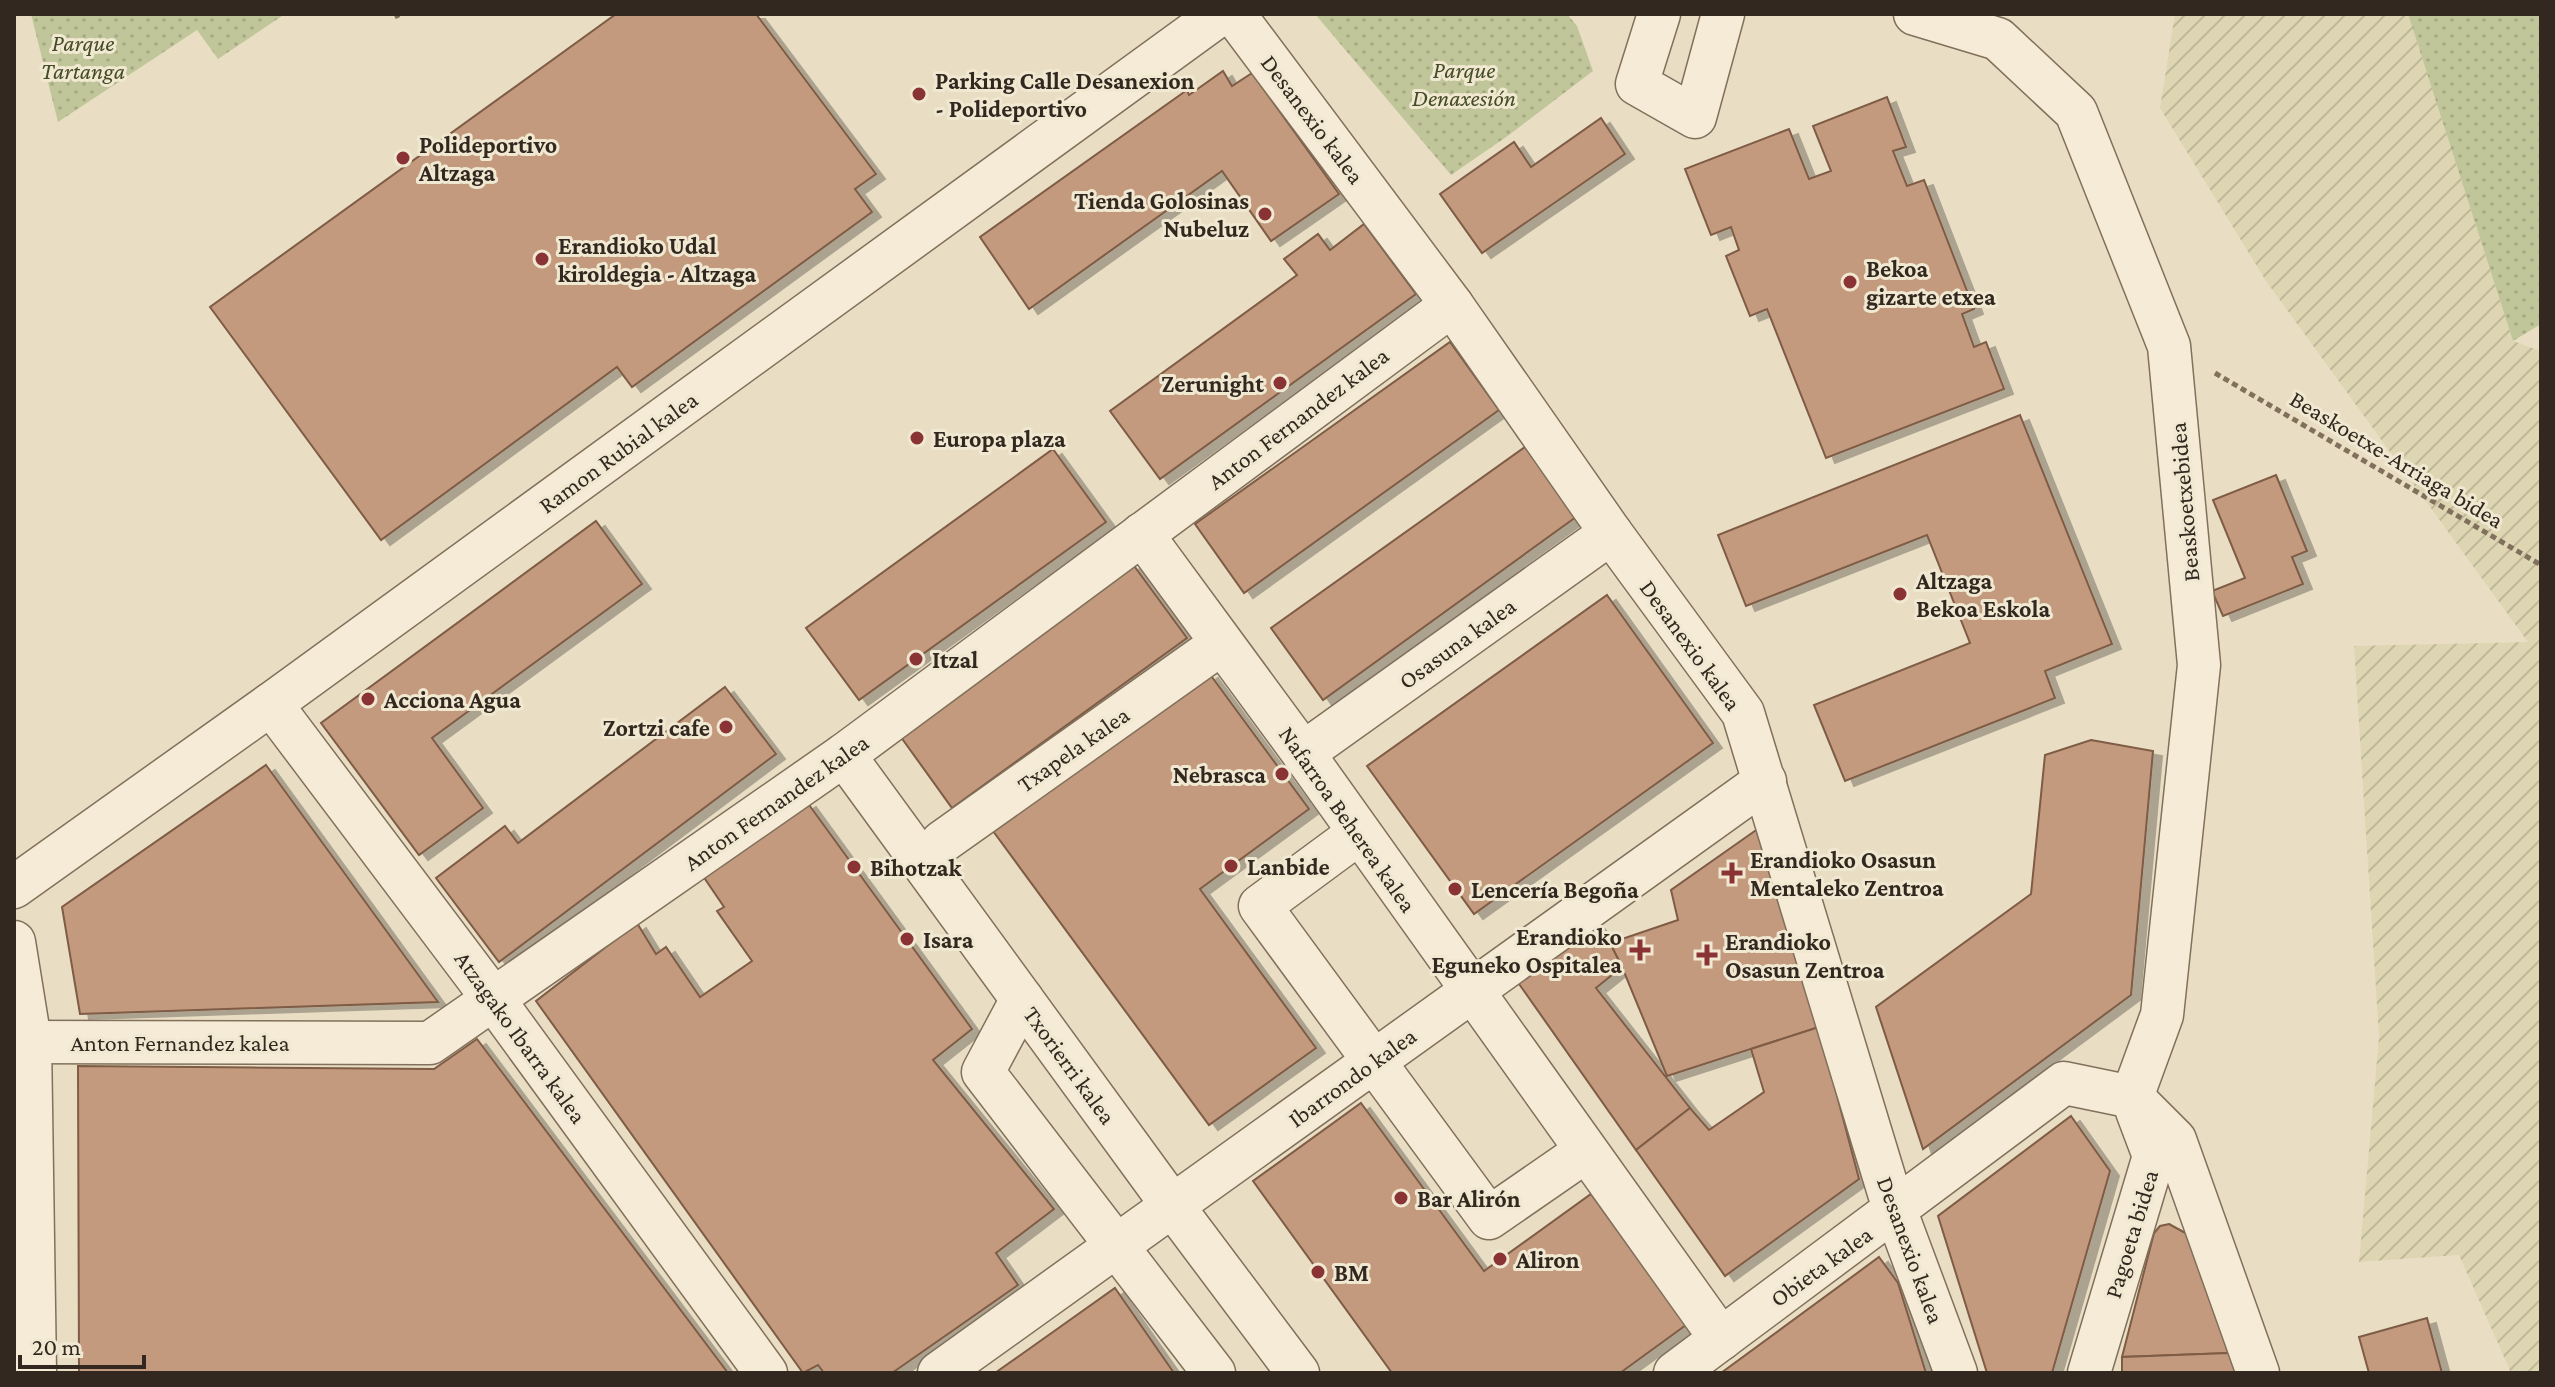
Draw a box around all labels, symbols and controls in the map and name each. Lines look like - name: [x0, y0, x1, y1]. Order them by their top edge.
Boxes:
- park label: Parque Tartanga: [41, 29, 125, 84]
- street label: Desanexio kalea: [1256, 49, 1370, 189]
- park label: Parque Denaxesión: [1412, 56, 1516, 111]
- place label: Parking Calle Desanexion - Polideportivo: [935, 67, 1195, 122]
- marker: Parking Calle Desanexion - Polideportivo: [910, 85, 928, 103]
- place label: Polideportivo Altzaga: [418, 131, 557, 186]
- marker: Polideportivo Altzaga: [394, 149, 412, 167]
- place label: Tienda Golosinas Nubeluz: [1074, 187, 1249, 242]
- marker: Tienda Golosinas Nubeluz: [1256, 205, 1274, 223]
- place label: Erandioko Udal kiroldegia - Altzaga: [558, 232, 756, 287]
- marker: Erandioko Udal kiroldegia - Altzaga: [533, 250, 551, 268]
- place label: Bekoa gizarte etxea: [1866, 255, 1996, 310]
- marker: Bekoa gizarte etxea: [1841, 273, 1859, 291]
- street label: Anton Fernandez kalea: [1202, 341, 1394, 495]
- place label: Zerunight: [1161, 370, 1264, 397]
- marker: Zerunight: [1271, 374, 1289, 392]
- street label: Ramon Rubial kalea: [533, 385, 703, 519]
- street label: Beaskoetxe-Arriaga bidea: [2285, 385, 2509, 533]
- street label: Beaskoetxebidea: [2164, 421, 2204, 583]
- place label: Europa plaza: [933, 425, 1066, 452]
- marker: Europa plaza: [908, 429, 926, 447]
- place label: Altzaga Bekoa Eskola: [1915, 567, 2050, 622]
- street label: Desanexio kalea: [1635, 575, 1747, 715]
- marker: Altzaga Bekoa Eskola: [1891, 585, 1909, 603]
- street label: Osasuna kalea: [1393, 592, 1521, 694]
- place label: Itzal: [932, 646, 978, 673]
- marker: Itzal: [907, 650, 925, 668]
- place label: Acciona Agua: [383, 686, 521, 713]
- marker: Acciona Agua: [359, 690, 377, 708]
- street label: Txapela kalea: [1012, 701, 1134, 797]
- place label: Zortzi cafe: [603, 714, 710, 741]
- marker: Zortzi cafe: [717, 718, 735, 736]
- street label: Nafarroa Beherea kalea: [1274, 721, 1422, 917]
- street label: Anton Fernandez kalea: [679, 728, 873, 876]
- place label: Nebrasca: [1173, 761, 1266, 788]
- marker: Nebrasca: [1273, 765, 1291, 783]
- place label: Erandioko Osasun Mentaleko Zentroa: [1750, 846, 1944, 901]
- place label: Lanbide: [1247, 853, 1330, 880]
- place label: Bihotzak: [870, 854, 963, 881]
- marker: Lanbide: [1222, 857, 1240, 875]
- marker: Bihotzak: [845, 858, 863, 876]
- marker: Erandioko Osasun Mentaleko Zentroa: [1721, 862, 1743, 884]
- place label: Lencería Begoña: [1471, 876, 1639, 903]
- marker: Lencería Begoña: [1446, 880, 1464, 898]
- place label: Erandioko Eguneko Ospitalea: [1431, 923, 1622, 978]
- place label: Isara: [923, 926, 974, 953]
- place label: Erandioko Osasun Zentroa: [1725, 928, 1885, 983]
- marker: Isara: [898, 930, 916, 948]
- marker: Erandioko Eguneko Ospitalea: [1629, 939, 1651, 961]
- marker: Erandioko Osasun Zentroa: [1696, 944, 1718, 966]
- street label: Atzagako Ibarra kalea: [449, 946, 593, 1128]
- street label: Txorierri kalea: [1018, 1001, 1122, 1129]
- street label: Ibarrondo kalea: [1283, 1022, 1421, 1132]
- street label: Anton Fernandez kalea: [70, 1029, 290, 1056]
- street label: Pagoeta bidea: [2099, 1166, 2163, 1302]
- street label: Desanexio kalea: [1872, 1173, 1950, 1327]
- place label: Bar Alirón: [1417, 1185, 1521, 1212]
- marker: Bar Alirón: [1392, 1189, 1410, 1207]
- street label: Obieta kalea: [1765, 1220, 1877, 1312]
- place label: Aliron: [1515, 1246, 1580, 1273]
- marker: Aliron: [1491, 1250, 1509, 1268]
- place label: BM: [1334, 1259, 1369, 1286]
- marker: BM: [1309, 1263, 1327, 1281]
- scale bar: [20, 1319, 144, 1369]
- text: 20 m: [32, 1333, 81, 1360]

